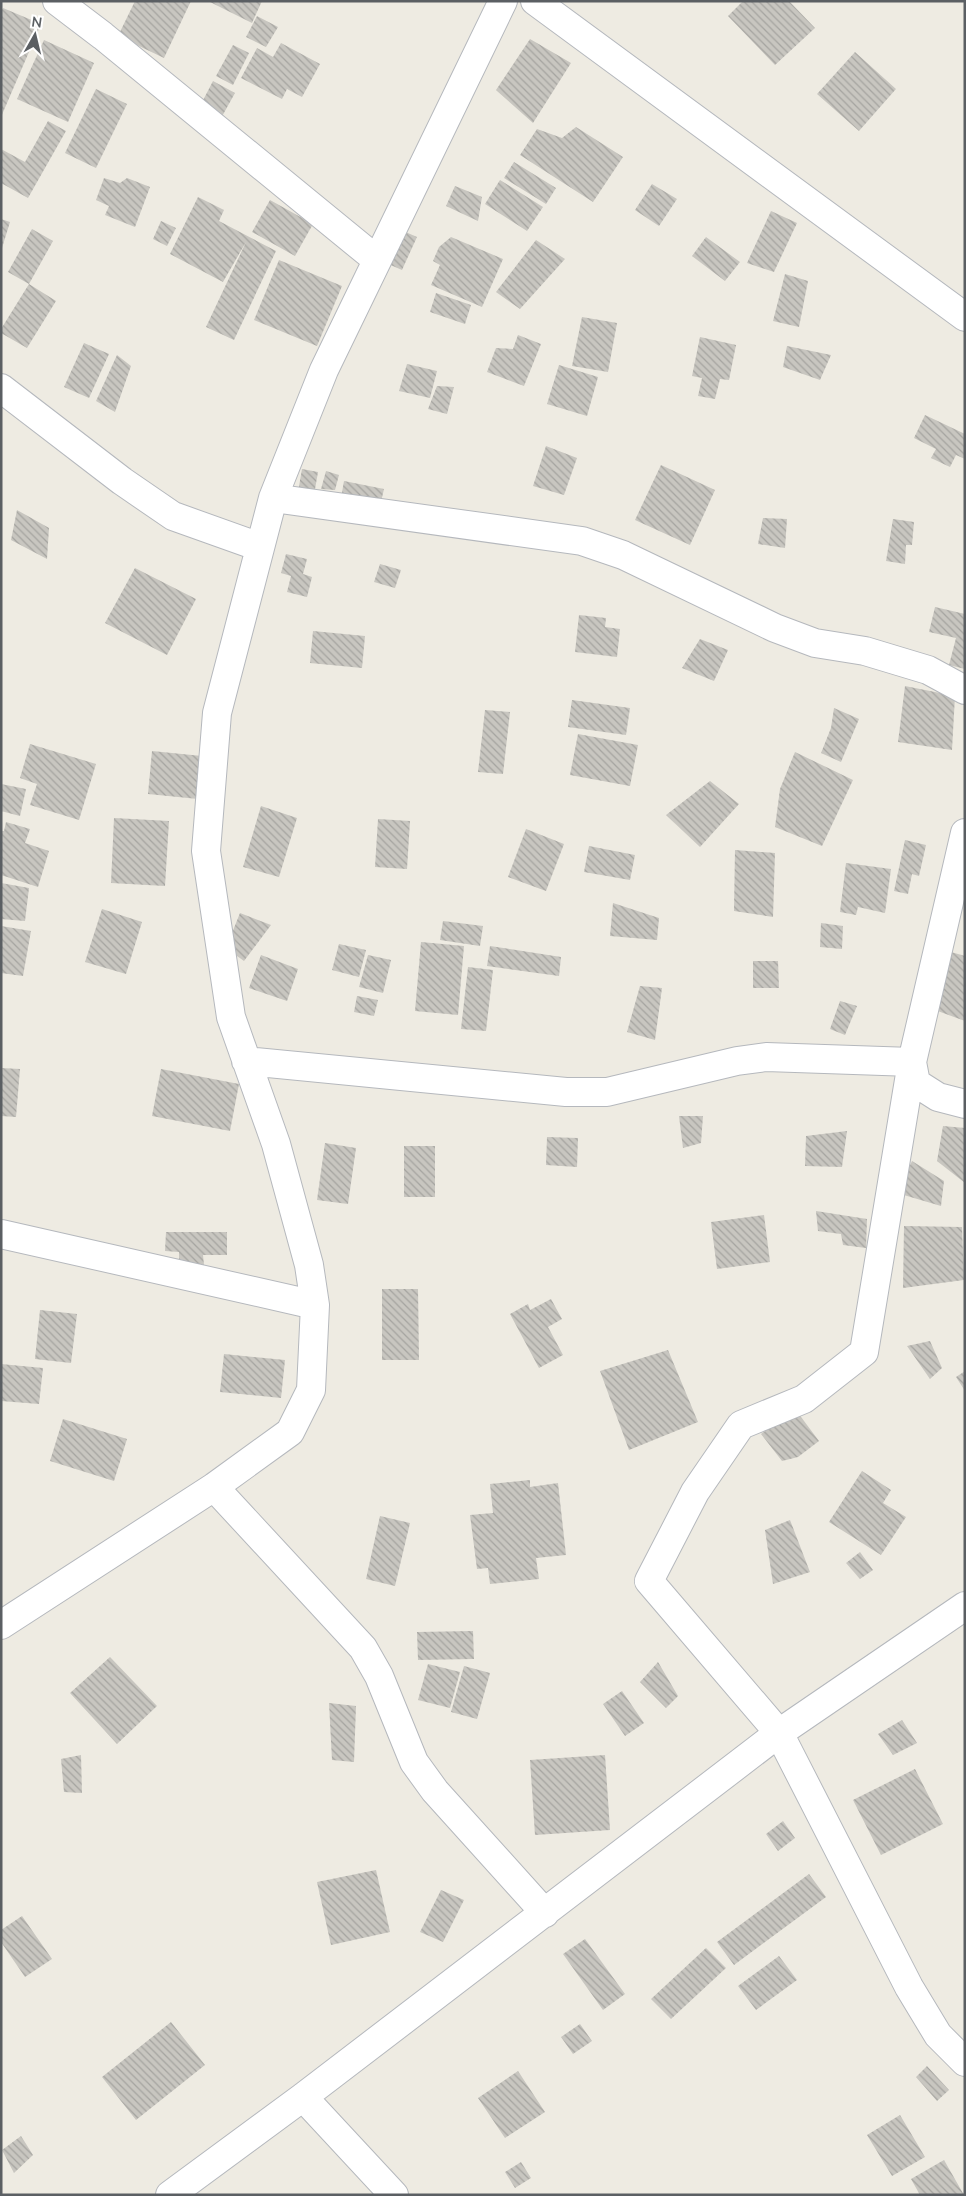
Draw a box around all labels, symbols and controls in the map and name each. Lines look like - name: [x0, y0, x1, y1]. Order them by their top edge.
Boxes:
- north arrow: [10, 10, 60, 60]
- text: N: [30, 12, 43, 33]

